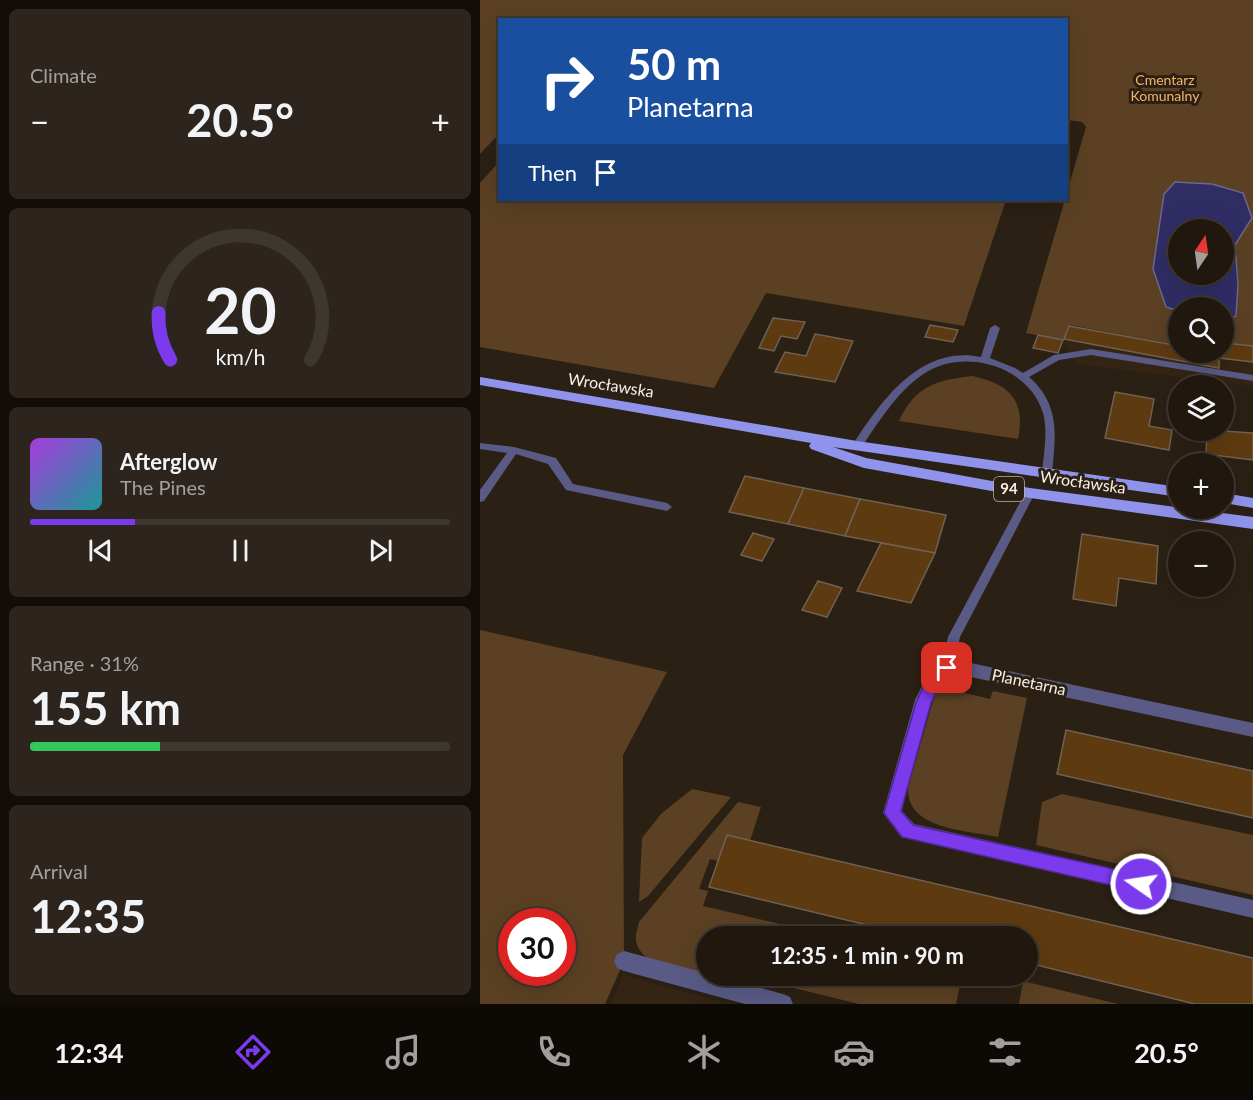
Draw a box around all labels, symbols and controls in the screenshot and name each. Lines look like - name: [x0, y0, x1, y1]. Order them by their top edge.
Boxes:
- text: 50 m: [627, 39, 721, 89]
- icon: right: [528, 42, 606, 120]
- text: Climate: [30, 63, 97, 87]
- park label: Cmentarz Komunalny: [1131, 71, 1200, 104]
- text: Planetarna: [627, 90, 754, 123]
- text: 20.5°: [186, 93, 294, 147]
- text: −: [30, 101, 49, 141]
- text: +: [431, 101, 450, 141]
- icon: arrive: [589, 156, 622, 189]
- text: Then: [528, 159, 577, 186]
- north arrow: [1168, 219, 1234, 285]
- map controls: [1168, 219, 1234, 597]
- text: 20: [204, 272, 276, 347]
- button: search: [1168, 297, 1234, 363]
- text: km/h: [215, 344, 265, 370]
- street label: Wrocławska: [567, 368, 655, 401]
- button: layers: [1168, 375, 1234, 441]
- text: Afterglow: [120, 448, 217, 475]
- button: +: [1168, 453, 1234, 519]
- street label: Wrocławska: [1039, 466, 1127, 497]
- text: The Pines: [120, 475, 206, 499]
- road number: 94: [994, 477, 1024, 501]
- button: −: [1168, 531, 1234, 597]
- icon: previous: [84, 534, 117, 567]
- icon: pause: [224, 534, 257, 567]
- icon: next: [364, 534, 397, 567]
- pin: [921, 642, 972, 693]
- text: Range · 31%: [30, 651, 139, 675]
- icon: arrive: [930, 651, 963, 684]
- street label: Planetarna: [990, 664, 1068, 699]
- text: 155 km: [30, 681, 181, 735]
- position arrow: [1109, 852, 1173, 916]
- text: Arrival: [30, 859, 88, 883]
- text: 12:35: [30, 889, 146, 943]
- speed limit sign: 30: [498, 908, 576, 986]
- text: 12:35 · 1 min · 90 m: [770, 942, 964, 969]
- icon: directions: [232, 1031, 274, 1073]
- icon: music: [382, 1031, 424, 1073]
- icon: phone: [533, 1031, 575, 1073]
- icon: climate: [683, 1031, 725, 1073]
- icon: car: [833, 1031, 875, 1073]
- icon: filters: [984, 1031, 1026, 1073]
- text: 12:34: [54, 1036, 124, 1069]
- text: 20.5°: [1134, 1036, 1199, 1069]

